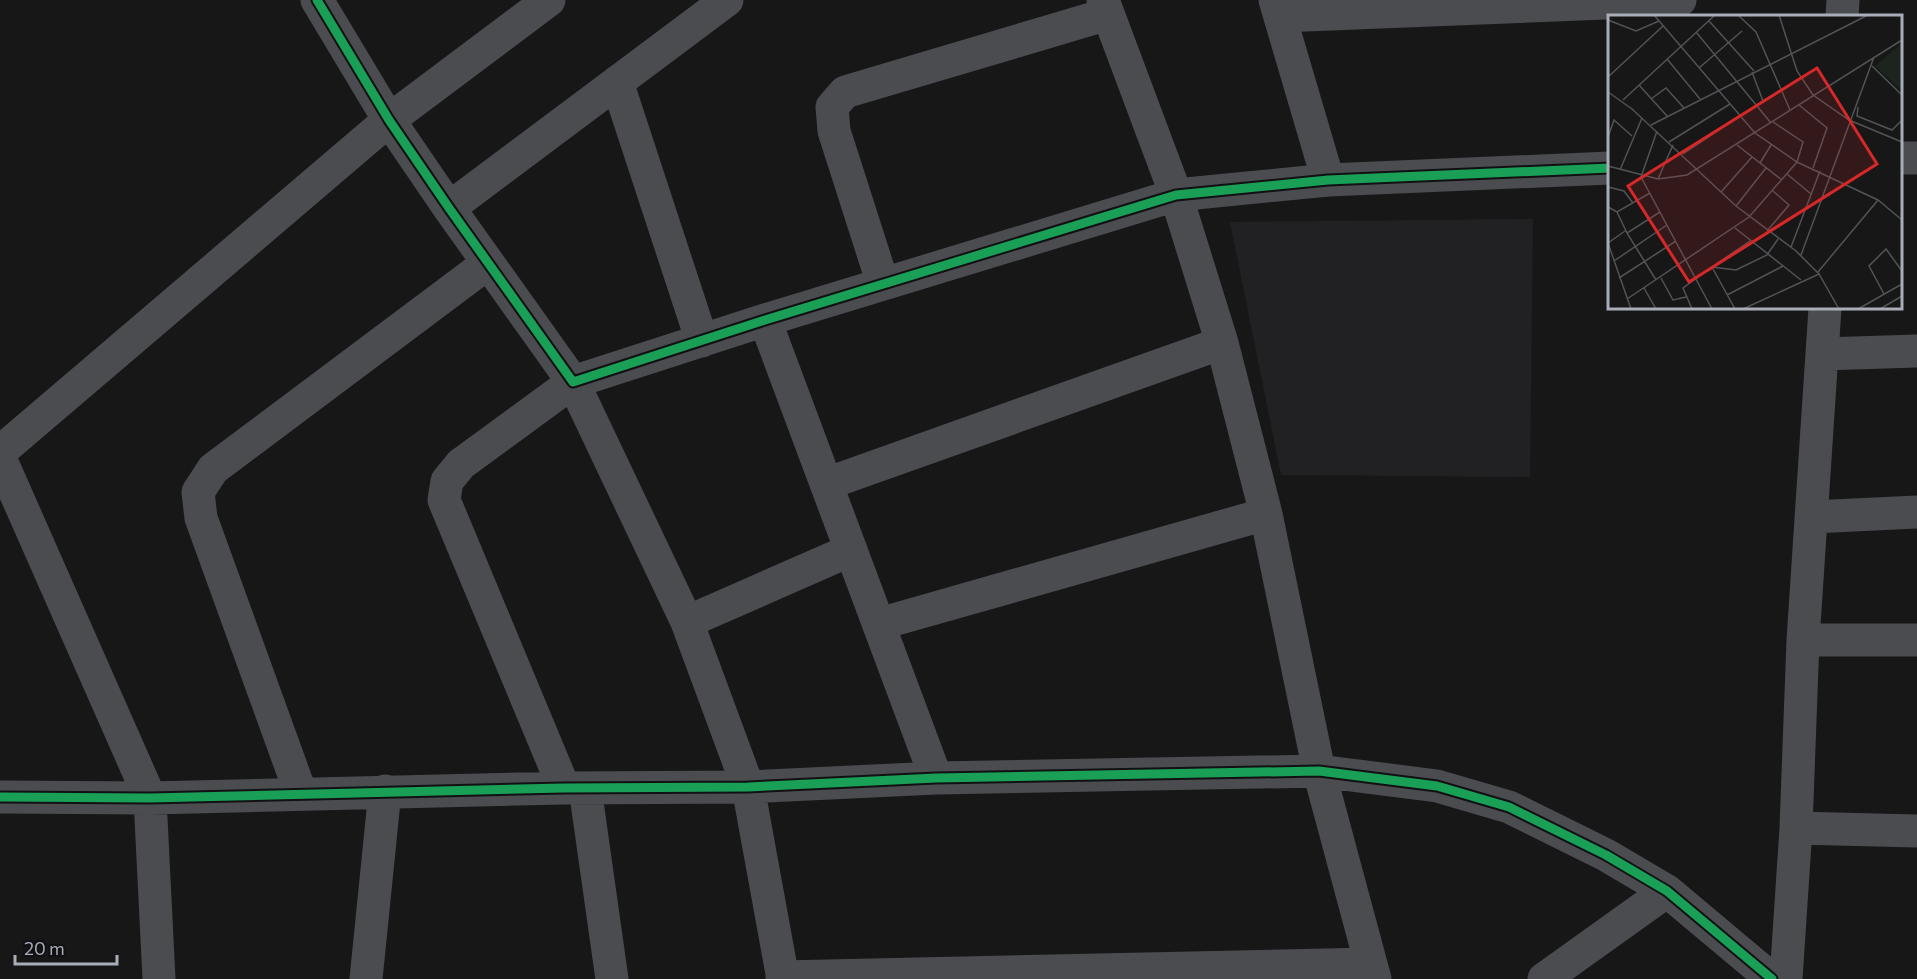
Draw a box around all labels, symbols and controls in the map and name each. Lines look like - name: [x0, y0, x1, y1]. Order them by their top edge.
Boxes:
- inset map: [1608, 15, 1902, 309]
- scale bar: [15, 928, 117, 966]
- text: 20 m: [24, 937, 65, 959]

